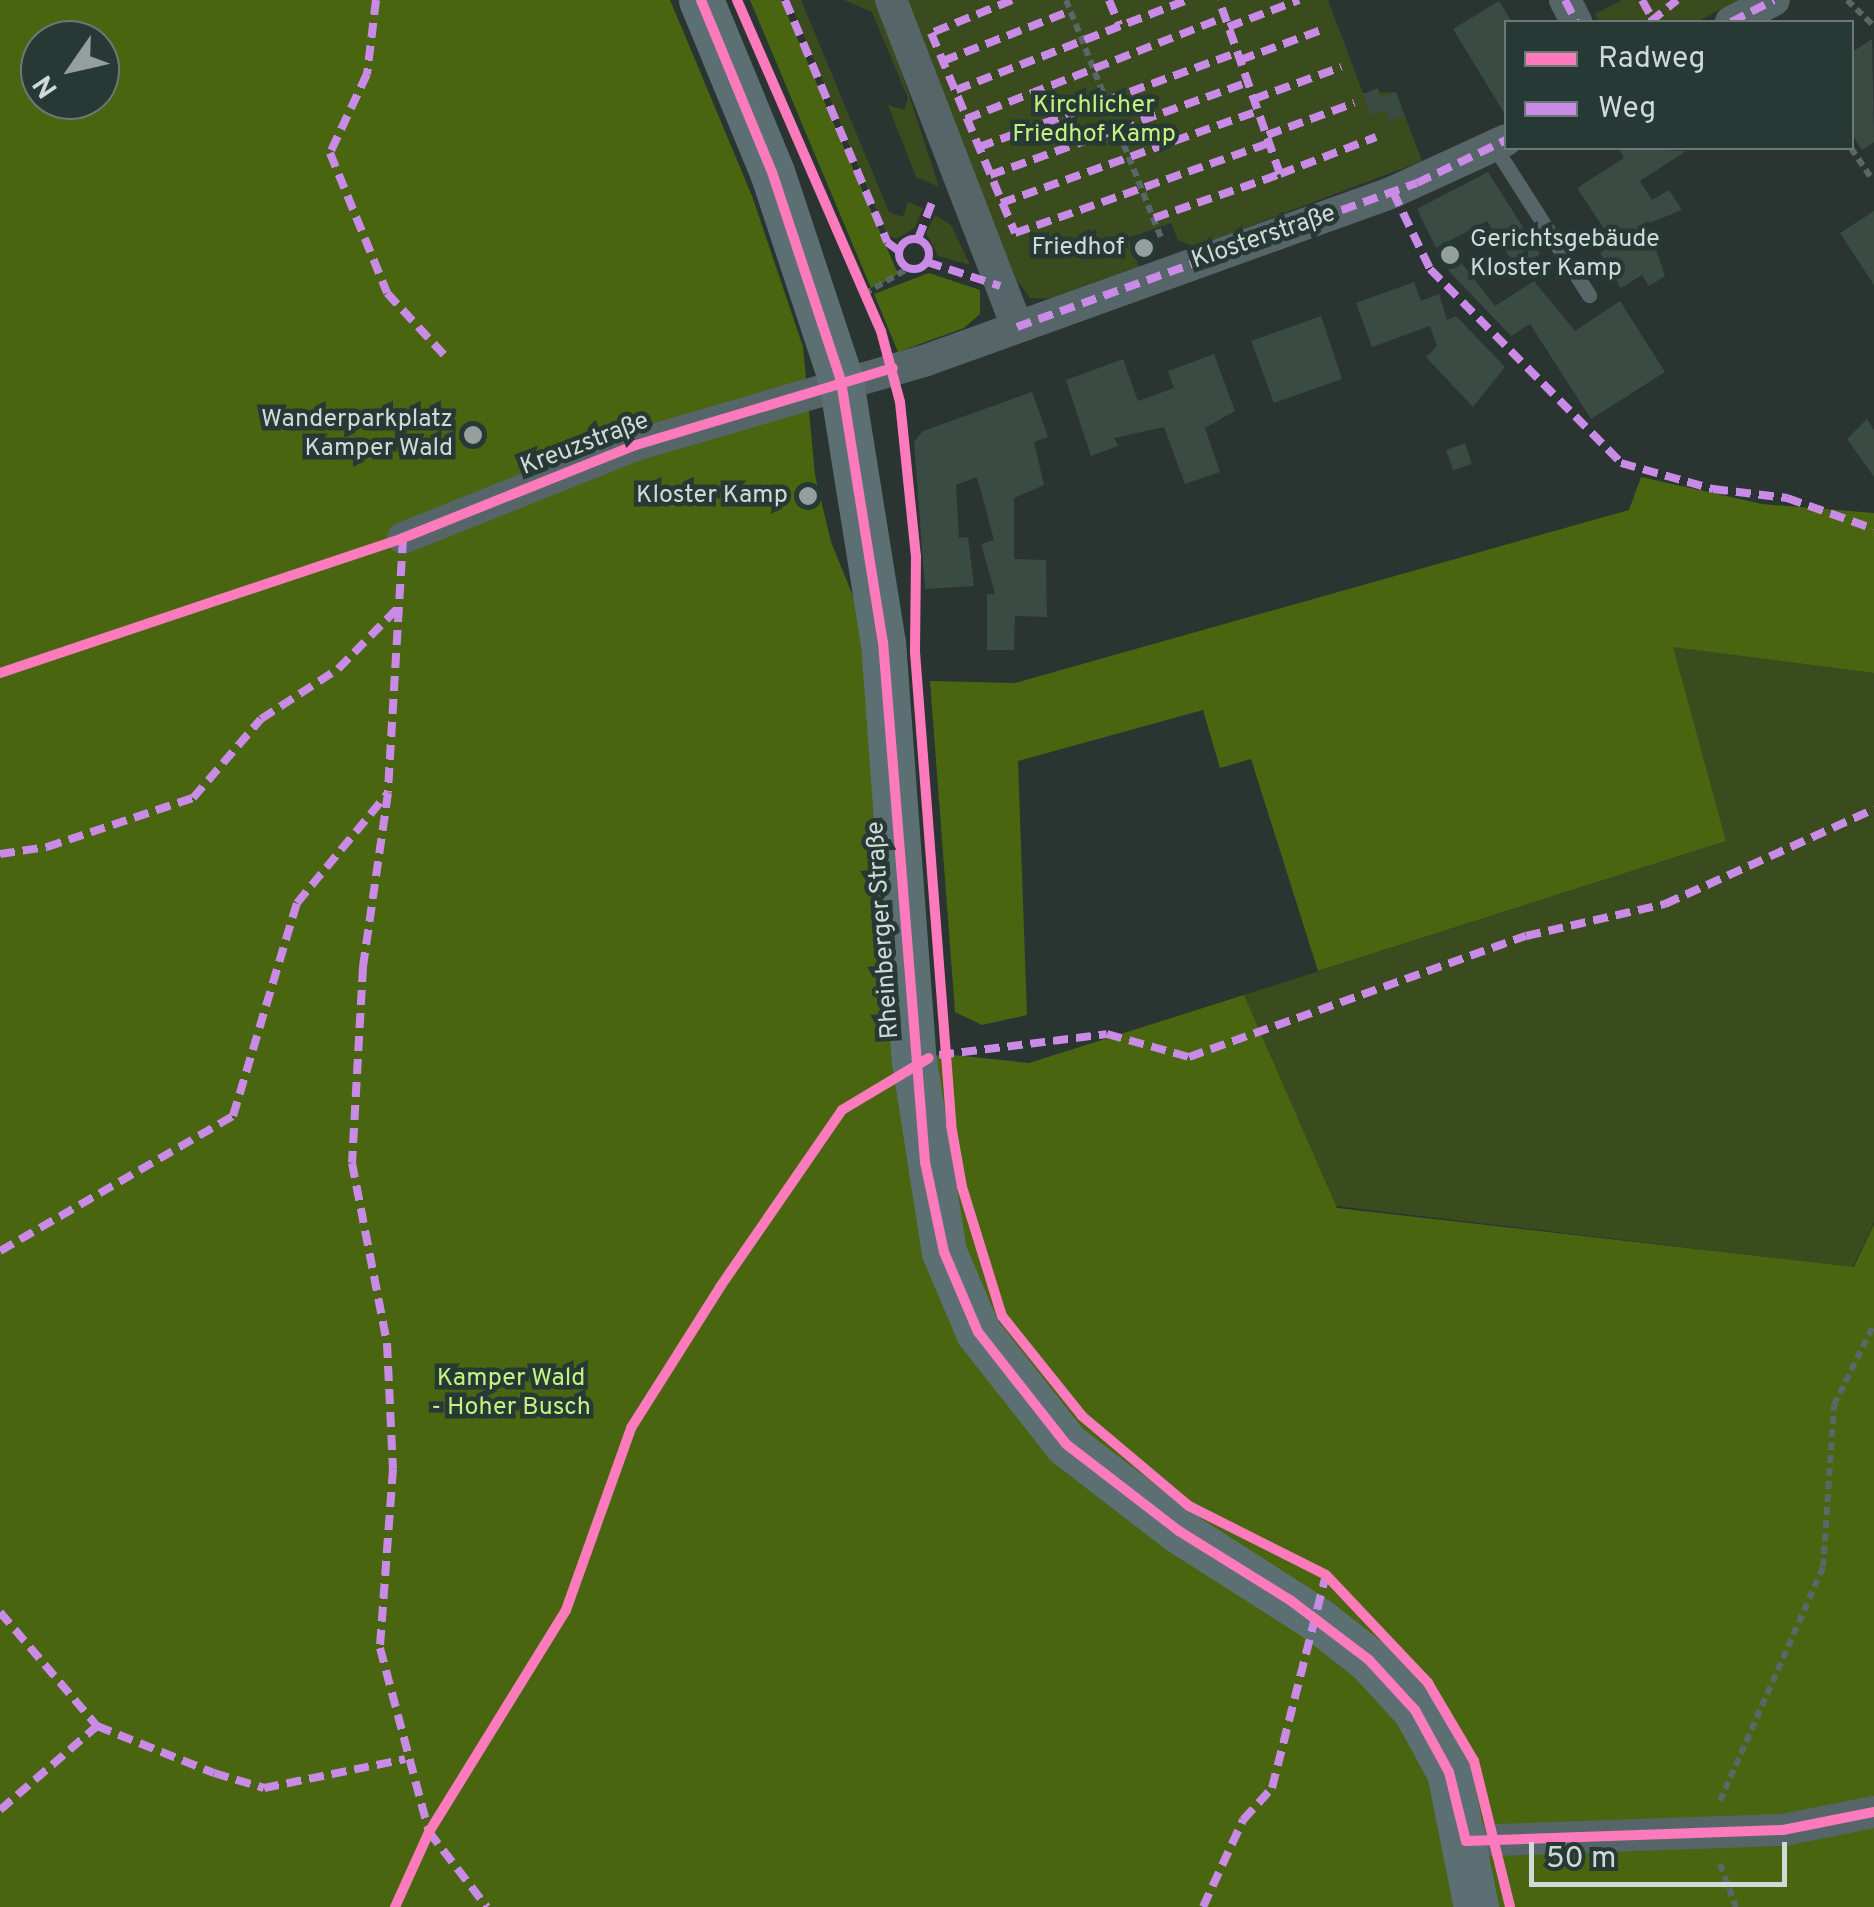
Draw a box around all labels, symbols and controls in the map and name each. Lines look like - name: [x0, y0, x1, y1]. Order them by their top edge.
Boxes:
- north arrow: [20, 20, 120, 120]
- legend: [1504, 20, 1854, 150]
- text: Radweg: [1598, 41, 1705, 78]
- text: N: [26, 67, 67, 104]
- text: Weg: [1598, 91, 1656, 128]
- park label: Kirchlicher Friedhof Kamp: [1012, 92, 1176, 151]
- street label: Klosterstraße: [1188, 199, 1340, 277]
- place label: Gerichtsgebäude Kloster Kamp: [1470, 226, 1660, 285]
- place label: Friedhof: [1031, 233, 1124, 263]
- marker: Friedhof: [1133, 237, 1155, 259]
- marker: Gerichtsgebäude Kloster Kamp: [1439, 244, 1461, 266]
- place label: Wanderparkplatz Kamper Wald: [261, 406, 453, 465]
- street label: Kreuzstraße: [517, 407, 653, 483]
- marker: Wanderparkplatz Kamper Wald: [462, 424, 484, 446]
- place label: Kloster Kamp: [636, 481, 788, 511]
- marker: Kloster Kamp: [797, 485, 819, 507]
- street label: Rheinberger Straße: [861, 820, 907, 1040]
- park label: Kamper Wald - Hoher Busch: [431, 1365, 591, 1424]
- scale bar: [1534, 1822, 1792, 1884]
- text: 50 m: [1546, 1841, 1616, 1878]

